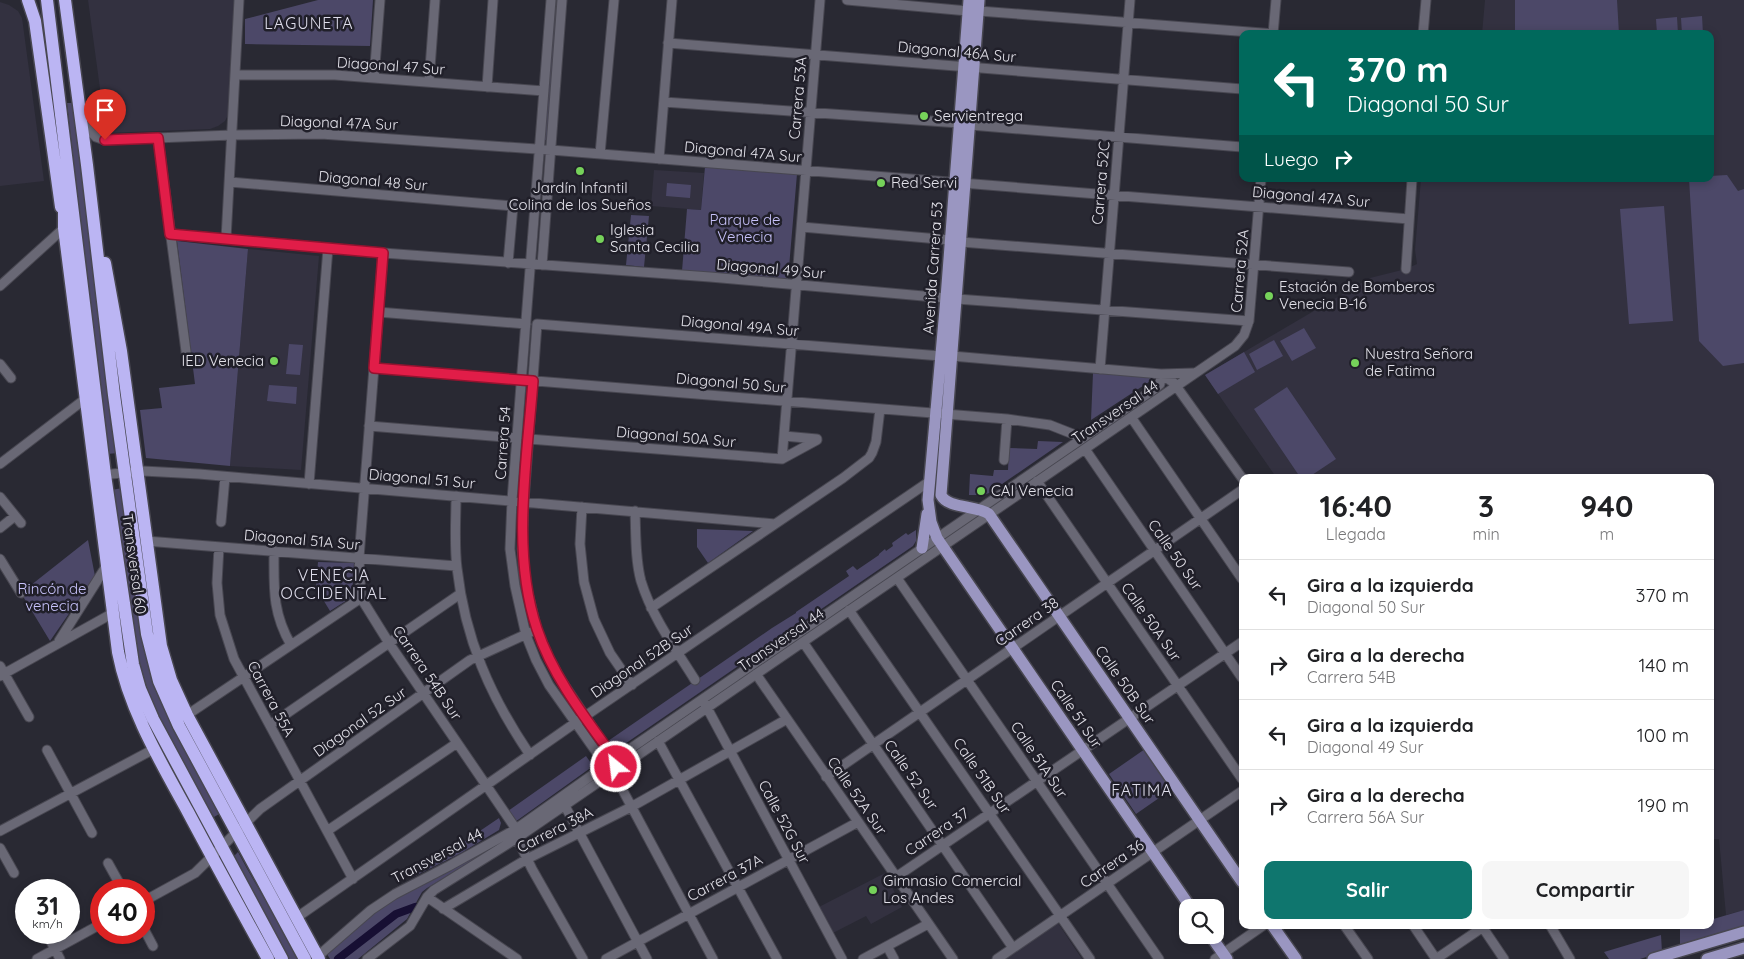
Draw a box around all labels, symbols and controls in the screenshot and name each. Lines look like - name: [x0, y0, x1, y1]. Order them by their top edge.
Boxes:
- district label: LAGUNETA: [264, 13, 354, 33]
- street label: Diagonal 46A Sur: [897, 37, 1017, 66]
- text: 370 m: [1347, 47, 1449, 91]
- icon: left: [1264, 50, 1329, 115]
- street label: Diagonal 47 Sur: [336, 52, 446, 79]
- street label: Carrera 53A: [784, 55, 811, 140]
- pin: [84, 89, 126, 140]
- text: Diagonal 50 Sur: [1347, 90, 1509, 118]
- icon: arrive: [91, 96, 119, 124]
- place label: Servientrega: [934, 106, 1023, 125]
- marker: Servientrega: [918, 110, 930, 122]
- street label: Diagonal 47A Sur: [280, 111, 399, 134]
- street label: Diagonal 47A Sur: [683, 137, 803, 166]
- street label: Carrera 52C: [1087, 140, 1114, 225]
- icon: right: [1329, 145, 1357, 173]
- text: Luego: [1264, 147, 1319, 171]
- marker: Jardín Infantil Colina de los Sueños: [574, 165, 586, 177]
- street label: Diagonal 48 Sur: [318, 166, 429, 195]
- place label: Red Servi: [891, 173, 957, 192]
- marker: Red Servi: [875, 177, 887, 189]
- place label: Jardín Infantil Colina de los Sueños: [509, 178, 651, 214]
- street label: Diagonal 47A Sur: [1251, 182, 1371, 211]
- street label: Avenida Carrera 53: [918, 201, 947, 335]
- park label: Parque de Venecia: [709, 210, 781, 246]
- place label: Iglesia Santa Cecilia: [610, 220, 699, 256]
- street label: Carrera 52A: [1226, 228, 1253, 313]
- marker: Iglesia Santa Cecilia: [594, 233, 606, 245]
- street label: Diagonal 49 Sur: [716, 254, 827, 283]
- place label: Estación de Bomberos Venecia B-16: [1279, 277, 1435, 313]
- marker: Estación de Bomberos Venecia B-16: [1263, 290, 1275, 302]
- street label: Diagonal 49A Sur: [680, 311, 800, 340]
- place label: Nuestra Señora de Fatima: [1365, 344, 1473, 380]
- place label: IED Venecia: [182, 351, 264, 370]
- marker: IED Venecia: [268, 355, 280, 367]
- marker: Nuestra Señora de Fatima: [1349, 357, 1361, 369]
- street label: Diagonal 50 Sur: [675, 368, 787, 397]
- street label: Transversal 44: [1068, 376, 1162, 447]
- street label: Carrera 54: [490, 406, 515, 480]
- street label: Diagonal 50A Sur: [615, 422, 737, 451]
- street label: Diagonal 51 Sur: [368, 464, 476, 493]
- place label: CAI Venecia: [991, 481, 1074, 500]
- marker: CAI Venecia: [975, 485, 987, 497]
- text: 16:40: [1320, 487, 1392, 525]
- text: 3: [1478, 487, 1494, 525]
- text: 940: [1580, 487, 1633, 525]
- street label: Transversal 60: [118, 512, 151, 616]
- street label: Calle 50 Sur: [1144, 516, 1207, 594]
- text: Llegada: [1326, 524, 1386, 544]
- text: min: [1473, 524, 1500, 544]
- text: m: [1600, 524, 1614, 544]
- street label: Diagonal 51A Sur: [243, 525, 361, 554]
- district label: VENECIA OCCIDENTAL: [280, 565, 388, 603]
- text: Gira a la izquierda: [1307, 573, 1474, 597]
- park label: Rincón de venecia: [17, 579, 87, 615]
- street label: Calle 50A Sur: [1117, 579, 1186, 665]
- icon: left: [1264, 581, 1292, 609]
- text: 370 m: [1635, 583, 1689, 607]
- street label: Carrera 38: [991, 593, 1062, 650]
- text: Diagonal 50 Sur: [1307, 597, 1425, 617]
- street label: Transversal 44: [734, 604, 828, 675]
- street label: Diagonal 52B Sur: [587, 619, 697, 702]
- street label: Carrera 54B Sur: [389, 622, 466, 724]
- street label: Calle 50B Sur: [1091, 642, 1160, 728]
- text: Gira a la derecha: [1307, 643, 1465, 667]
- icon: right: [1264, 651, 1292, 679]
- text: 140 m: [1638, 653, 1689, 677]
- street label: Carrera 55A: [243, 657, 300, 740]
- text: Carrera 54B: [1307, 667, 1396, 687]
- street label: Calle 51 Sur: [1047, 676, 1106, 752]
- street label: Diagonal 52 Sur: [309, 682, 410, 761]
- text: Gira a la izquierda: [1307, 713, 1474, 737]
- street label: Calle 51A Sur: [1007, 718, 1072, 802]
- icon: left: [1264, 721, 1292, 749]
- text: 100 m: [1637, 723, 1689, 747]
- street label: Calle 51B Sur: [949, 734, 1016, 818]
- street label: Calle 52 Sur: [880, 736, 943, 814]
- text: Diagonal 49 Sur: [1307, 737, 1424, 757]
- position arrow: [589, 740, 641, 792]
- street label: Calle 52A Sur: [823, 753, 891, 839]
- street label: Calle 52G Sur: [754, 777, 815, 867]
- district label: FATIMA: [1111, 780, 1173, 800]
- text: Gira a la derecha: [1307, 783, 1465, 807]
- icon: right: [1264, 791, 1292, 819]
- text: 190 m: [1638, 793, 1689, 817]
- street label: Carrera 38A: [513, 802, 596, 857]
- street label: Carrera 37: [901, 803, 973, 860]
- text: Carrera 56A Sur: [1307, 807, 1425, 827]
- street label: Transversal 44: [388, 824, 486, 887]
- street label: Carrera 36: [1076, 835, 1147, 892]
- street label: Carrera 37A: [684, 850, 766, 905]
- button: Salir: [1264, 861, 1472, 919]
- button: Compartir: [1482, 861, 1689, 919]
- place label: Gimnasio Comercial Los Andes: [883, 871, 1021, 907]
- speed limit sign: 40: [90, 879, 155, 944]
- marker: Gimnasio Comercial Los Andes: [867, 884, 879, 896]
- text: 31: [36, 890, 59, 921]
- map controls: [1179, 899, 1224, 944]
- button: search: [1179, 899, 1224, 944]
- text: km/h: [32, 916, 63, 931]

